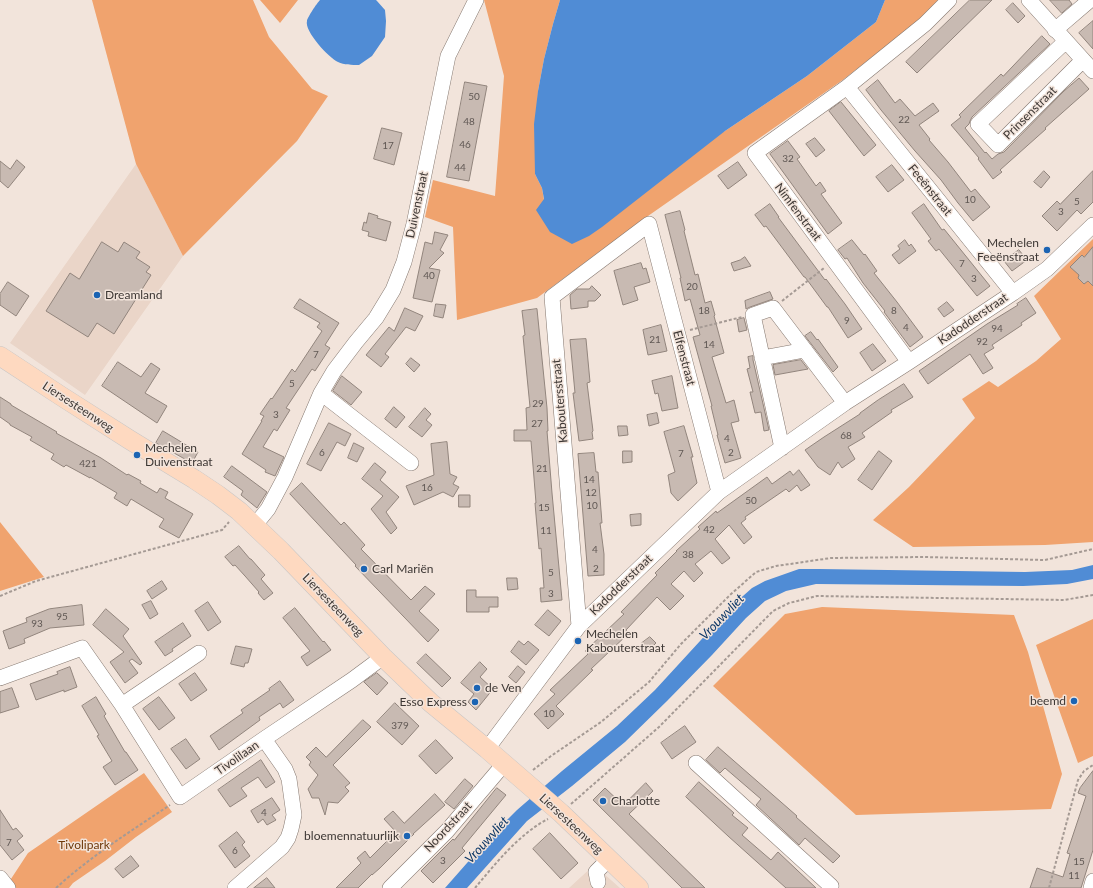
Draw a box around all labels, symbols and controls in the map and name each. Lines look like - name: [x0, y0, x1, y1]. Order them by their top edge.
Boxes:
- street label: Prinsenstraat: [1000, 83, 1060, 143]
- house number: 50: [468, 91, 480, 103]
- house number: 22: [898, 114, 910, 126]
- house number: 48: [463, 116, 475, 128]
- house number: 46: [459, 139, 471, 151]
- house number: 17: [382, 140, 394, 152]
- house number: 32: [782, 153, 794, 165]
- street label: Feeënstraat: [905, 161, 955, 219]
- house number: 44: [454, 162, 466, 174]
- street label: Duivenstraat: [403, 170, 431, 240]
- street label: Nimfenstraat: [772, 180, 824, 244]
- house number: 10: [964, 194, 976, 206]
- house number: 5: [1074, 196, 1080, 208]
- house number: 3: [1058, 206, 1064, 218]
- place label: Mechelen Feeënstraat: [977, 236, 1039, 264]
- marker: Mechelen Feeënstraat: [1042, 245, 1052, 255]
- house number: 7: [959, 258, 965, 270]
- house number: 40: [423, 270, 435, 282]
- house number: 3: [971, 273, 977, 285]
- house number: 20: [686, 281, 698, 293]
- place label: Dreamland: [105, 288, 163, 302]
- marker: Dreamland: [92, 290, 102, 300]
- street label: Kadodderstraat: [935, 290, 1011, 348]
- house number: 18: [698, 305, 710, 317]
- house number: 8: [891, 305, 897, 317]
- house number: 9: [844, 315, 850, 327]
- house number: 4: [903, 322, 909, 334]
- house number: 94: [991, 323, 1003, 335]
- street label: Elfenstraat: [670, 329, 698, 387]
- house number: 21: [649, 334, 661, 346]
- house number: 92: [976, 336, 988, 348]
- house number: 14: [703, 339, 715, 351]
- house number: 7: [313, 349, 319, 361]
- street label: Kaboutersstraat: [549, 358, 571, 444]
- house number: 5: [289, 378, 295, 390]
- street label: Liersesteenweg: [40, 379, 116, 435]
- house number: 29: [532, 398, 544, 410]
- house number: 3: [273, 409, 279, 421]
- house number: 27: [531, 418, 543, 430]
- house number: 68: [840, 430, 852, 442]
- house number: 4: [724, 433, 730, 445]
- place label: Mechelen Duivenstraat: [145, 441, 213, 469]
- house number: 6: [319, 447, 325, 459]
- house number: 2: [728, 447, 734, 459]
- house number: 7: [678, 448, 684, 460]
- marker: Mechelen Duivenstraat: [132, 450, 142, 460]
- house number: 421: [79, 458, 97, 470]
- house number: 21: [536, 463, 548, 475]
- house number: 14: [583, 474, 595, 486]
- house number: 16: [421, 482, 433, 494]
- house number: 12: [585, 487, 597, 499]
- house number: 50: [745, 495, 757, 507]
- house number: 10: [586, 500, 598, 512]
- house number: 15: [538, 502, 550, 514]
- house number: 42: [703, 524, 715, 536]
- house number: 11: [540, 525, 552, 537]
- house number: 4: [592, 544, 598, 556]
- house number: 38: [682, 549, 694, 561]
- street label: Kadodderstraat: [587, 552, 655, 618]
- place label: Carl Mariën: [372, 562, 433, 576]
- house number: 2: [593, 563, 599, 575]
- marker: Carl Mariën: [359, 564, 369, 574]
- house number: 5: [548, 567, 554, 579]
- street label: Liersesteenweg: [299, 571, 367, 639]
- house number: 3: [548, 588, 554, 600]
- water label: Vrouwvliet: [696, 591, 748, 643]
- house number: 95: [56, 611, 68, 623]
- house number: 93: [31, 618, 43, 630]
- place label: Mechelen Kabouterstraat: [586, 627, 665, 655]
- marker: Mechelen Kabouterstraat: [573, 636, 583, 646]
- place label: de Ven: [485, 681, 521, 695]
- marker: de Ven: [472, 683, 482, 693]
- place label: beemd: [1030, 694, 1066, 708]
- place label: Esso Express: [399, 695, 467, 709]
- marker: beemd: [1069, 696, 1079, 706]
- marker: Esso Express: [470, 697, 480, 707]
- house number: 10: [543, 708, 555, 720]
- house number: 379: [391, 720, 409, 732]
- street label: Tivolilaan: [212, 738, 262, 778]
- street label: Liersesteenweg: [536, 791, 606, 857]
- place label: Charlotte: [611, 794, 660, 808]
- marker: Charlotte: [598, 796, 608, 806]
- street label: Noordstraat: [421, 799, 475, 855]
- house number: 4: [261, 807, 267, 819]
- water label: Vrouwvliet: [462, 813, 512, 867]
- place label: bloemennatuurlijk: [304, 829, 399, 843]
- marker: bloemennatuurlijk: [402, 831, 412, 841]
- house number: 7: [6, 837, 12, 849]
- park label: Tivolipark: [58, 838, 110, 852]
- house number: 6: [232, 845, 238, 857]
- house number: 3: [440, 855, 446, 867]
- house number: 15: [1073, 856, 1085, 868]
- house number: 11: [1068, 870, 1080, 882]

